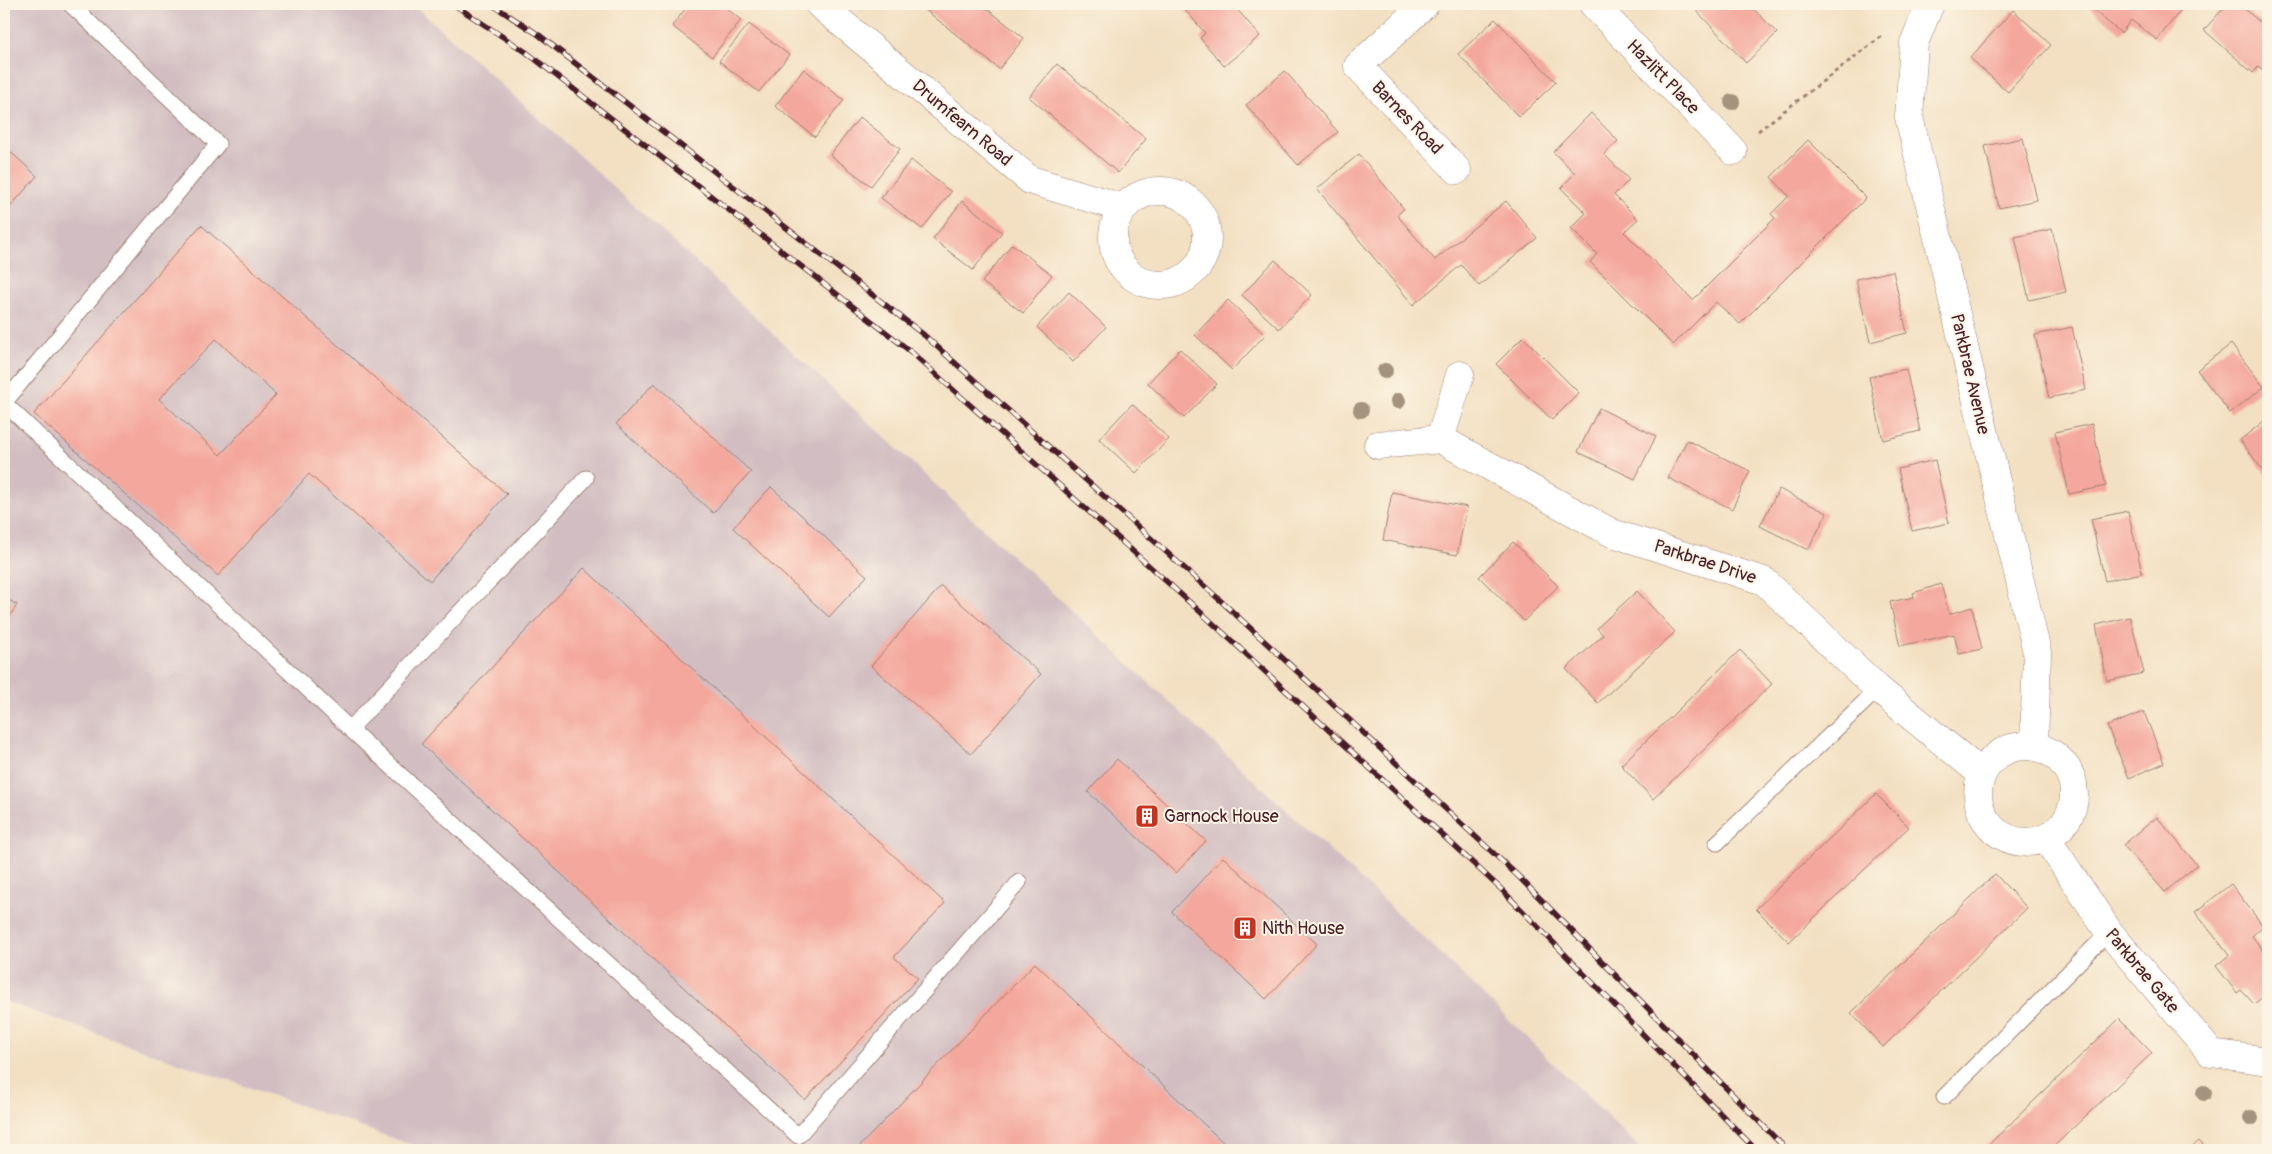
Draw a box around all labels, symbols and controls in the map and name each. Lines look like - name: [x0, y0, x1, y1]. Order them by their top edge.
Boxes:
- street label: Hazlitt Place: [1622, 35, 1705, 119]
- street label: Drumfearn Road: [907, 75, 1017, 171]
- street label: Barnes Road: [1366, 76, 1448, 160]
- street label: Parkbrae Avenue: [1945, 311, 1995, 437]
- street label: Parkbrae Drive: [1651, 535, 1759, 589]
- building icon: Garnock House: [1134, 803, 1160, 829]
- place label: Garnock House: [1164, 805, 1279, 828]
- building icon: Nith House: [1232, 915, 1258, 941]
- place label: Nith House: [1262, 917, 1344, 940]
- street label: Parkbrae Gate: [2100, 924, 2184, 1018]

